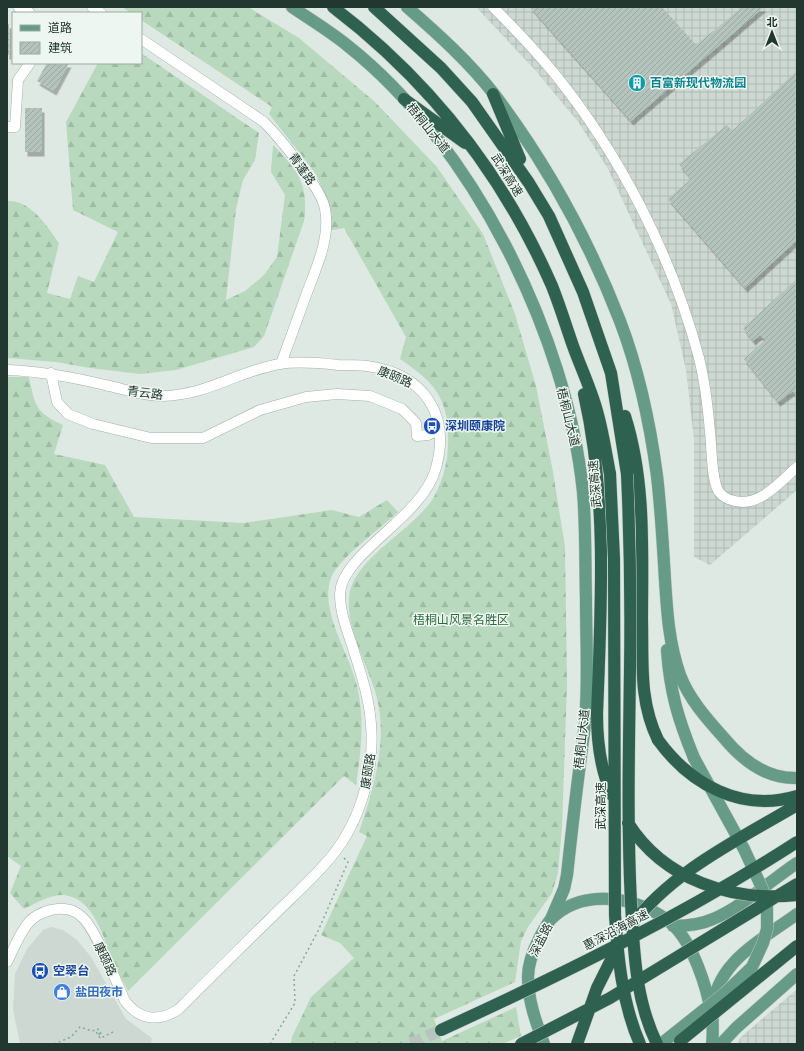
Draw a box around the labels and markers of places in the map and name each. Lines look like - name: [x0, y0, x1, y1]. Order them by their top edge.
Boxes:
- building icon: 百富新现代物流园: [627, 73, 647, 93]
- place label: 百富新现代物流园: [650, 76, 746, 90]
- bus stop icon: 深圳颐康院: [422, 416, 442, 436]
- place label: 深圳颐康院: [445, 419, 505, 433]
- bus stop icon: 空翠台: [30, 961, 50, 981]
- place label: 空翠台: [53, 964, 89, 978]
- shop icon: 盐田夜市: [52, 982, 72, 1002]
- place label: 盐田夜市: [75, 985, 123, 999]

